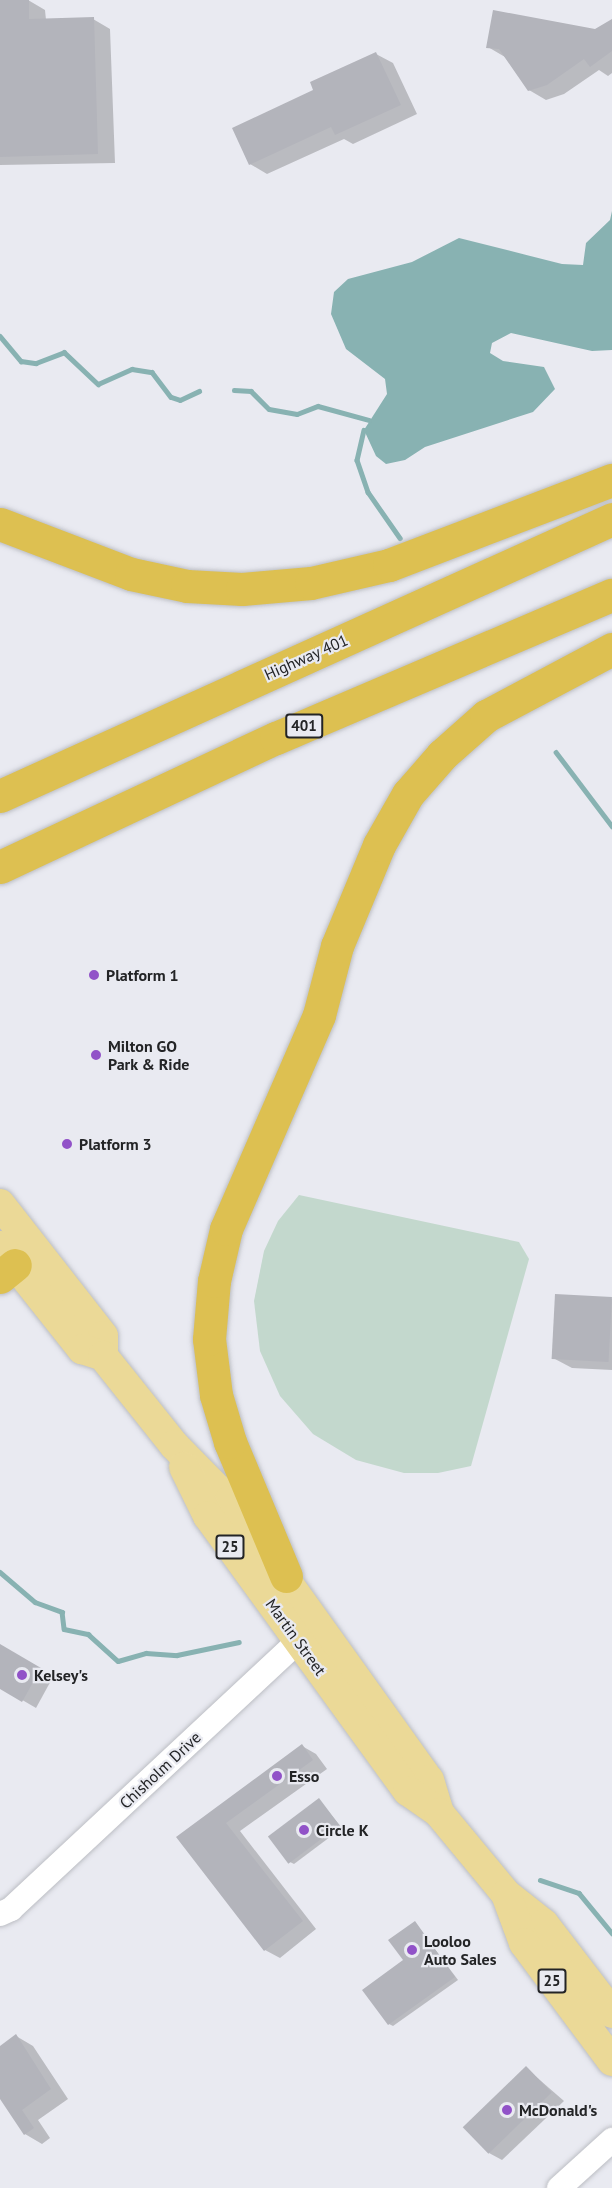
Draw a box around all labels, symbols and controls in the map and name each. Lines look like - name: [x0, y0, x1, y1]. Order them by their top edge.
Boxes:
- street label: Highway 401: [261, 630, 351, 684]
- road number: 401: [284, 714, 324, 738]
- place label: Platform 1: [106, 965, 179, 985]
- marker: Platform 1: [87, 968, 101, 982]
- place label: Milton GO Park & Ride: [108, 1036, 190, 1074]
- marker: Milton GO Park & Ride: [89, 1048, 103, 1062]
- place label: Platform 3: [79, 1134, 152, 1154]
- marker: Platform 3: [60, 1137, 74, 1151]
- road number: 25: [215, 1535, 245, 1559]
- street label: Martin Street: [262, 1595, 330, 1679]
- place label: Kelsey's: [34, 1665, 88, 1685]
- marker: Kelsey's: [15, 1668, 29, 1682]
- street label: Chisholm Drive: [115, 1728, 205, 1812]
- place label: Esso: [289, 1766, 319, 1786]
- marker: Esso: [270, 1769, 284, 1783]
- place label: Circle K: [316, 1820, 369, 1840]
- marker: Circle K: [297, 1823, 311, 1837]
- place label: Looloo Auto Sales: [424, 1931, 496, 1969]
- marker: Looloo Auto Sales: [405, 1943, 419, 1957]
- road number: 25: [537, 1969, 567, 1993]
- place label: McDonald's: [519, 2100, 597, 2120]
- marker: McDonald's: [500, 2103, 514, 2117]

